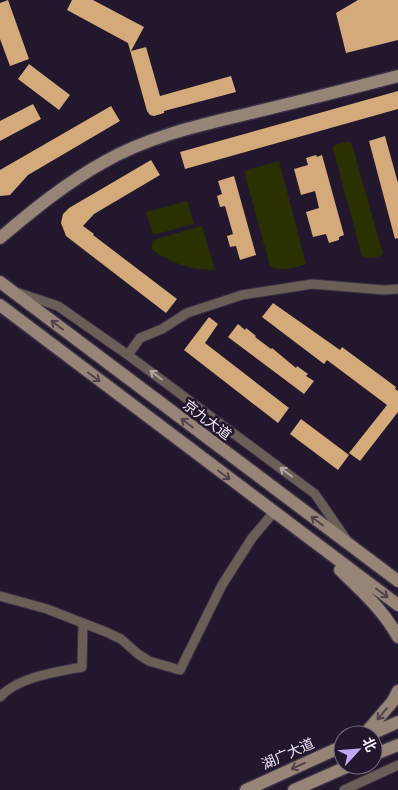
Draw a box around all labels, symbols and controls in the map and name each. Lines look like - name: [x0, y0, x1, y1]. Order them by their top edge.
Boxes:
- one-way arrow: [51, 320, 64, 331]
- one-way arrow: [149, 370, 163, 380]
- one-way arrow: [88, 371, 101, 382]
- street label: 京九大道: [180, 396, 234, 444]
- one-way arrow: [181, 418, 194, 429]
- one-way arrow: [279, 467, 293, 477]
- one-way arrow: [217, 470, 231, 480]
- one-way arrow: [311, 515, 324, 526]
- one-way arrow: [375, 588, 388, 599]
- one-way arrow: [376, 707, 387, 720]
- north arrow: [333, 725, 383, 775]
- street label: 湖广大道: [259, 735, 317, 773]
- text: 北: [359, 735, 380, 755]
- one-way arrow: [291, 761, 306, 771]

